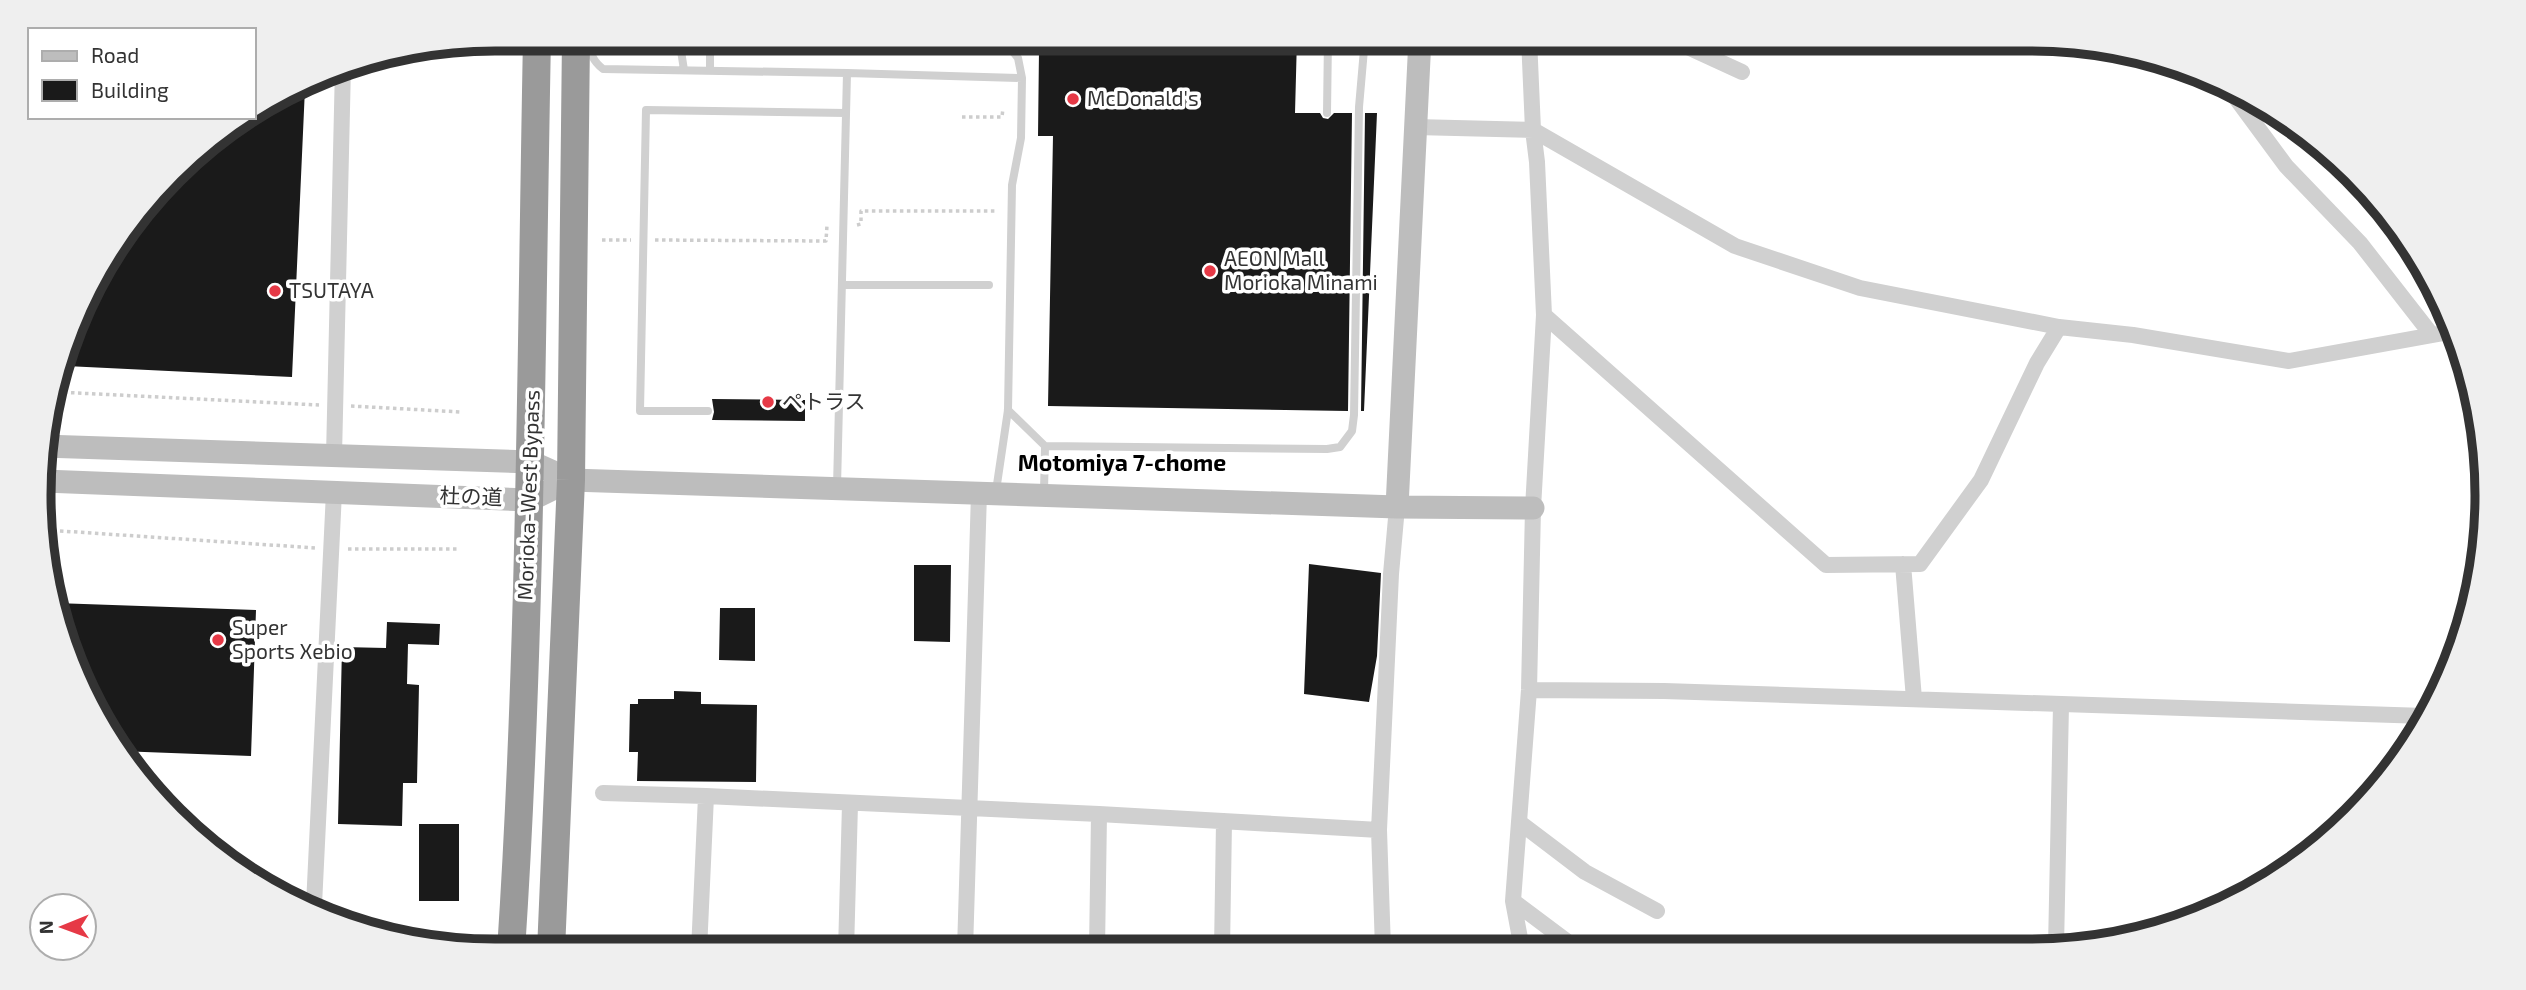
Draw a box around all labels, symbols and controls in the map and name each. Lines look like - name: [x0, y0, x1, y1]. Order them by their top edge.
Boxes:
- legend: [28, 28, 256, 119]
- text: Road: [91, 42, 139, 67]
- text: Building: [91, 77, 169, 102]
- place label: McDonald's: [1087, 85, 1199, 110]
- marker: McDonald's: [1065, 91, 1081, 107]
- place label: AEON Mall Morioka Minami: [1224, 245, 1378, 294]
- marker: AEON Mall Morioka Minami: [1202, 263, 1218, 279]
- place label: TSUTAYA: [289, 277, 374, 302]
- marker: TSUTAYA: [267, 283, 283, 299]
- place label: ペトラス: [782, 388, 866, 413]
- street label: Morioka-West Bypass: [511, 389, 544, 601]
- marker: ペトラス: [760, 394, 776, 410]
- district label: Motomiya 7-chome: [1018, 448, 1226, 476]
- street label: 杜の道: [439, 482, 503, 509]
- place label: Super Sports Xebio: [232, 614, 353, 663]
- marker: Super Sports Xebio: [210, 632, 226, 648]
- north arrow: [28, 892, 98, 962]
- text: N: [34, 920, 57, 934]

